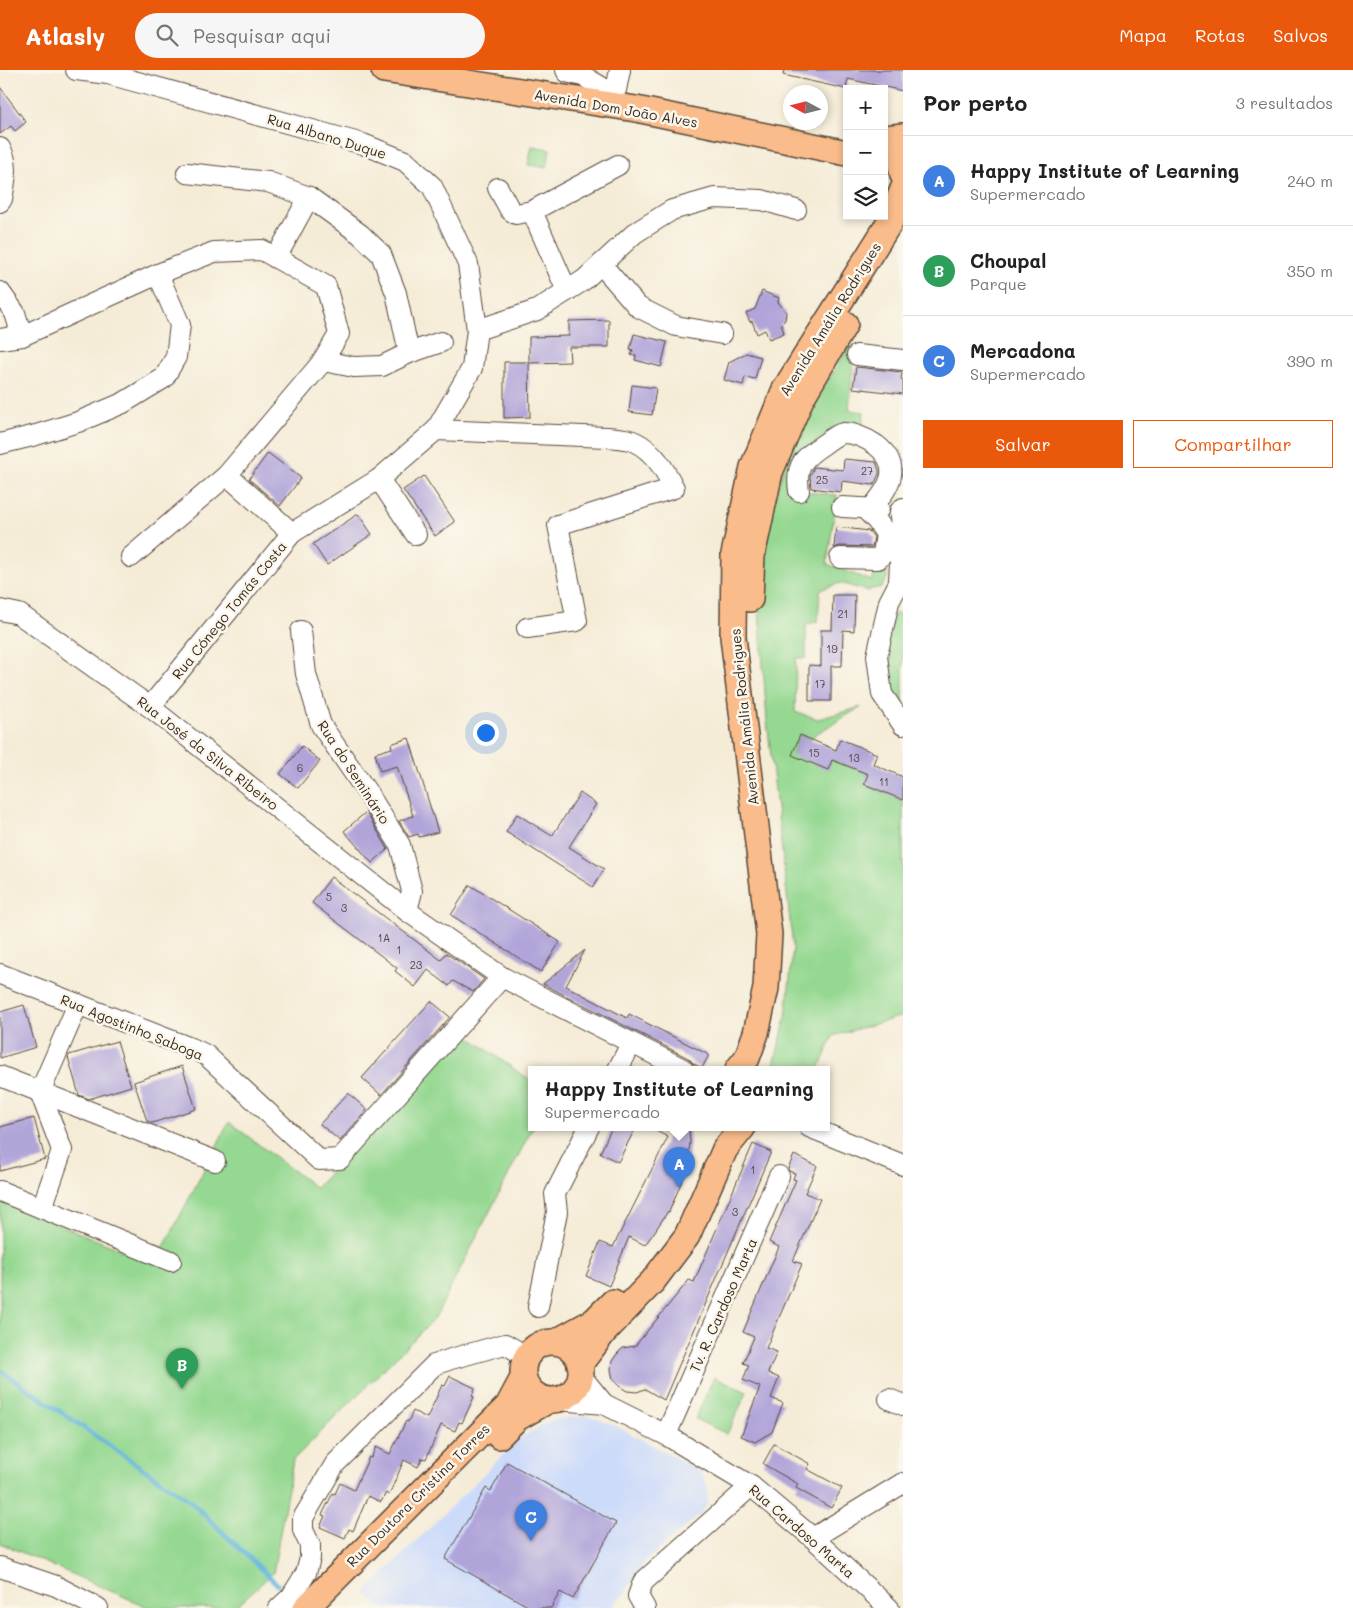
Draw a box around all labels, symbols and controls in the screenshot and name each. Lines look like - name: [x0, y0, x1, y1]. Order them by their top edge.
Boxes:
- search box: [135, 13, 485, 58]
- text: Atlasly: [25, 20, 105, 51]
- icon: search: [153, 21, 181, 49]
- text: Pesquisar aqui: [193, 23, 331, 48]
- text: Mapa: [1119, 23, 1167, 47]
- text: Rotas: [1195, 23, 1245, 47]
- text: Salvos: [1273, 23, 1328, 47]
- street label: Avenida Dom João Alves: [533, 84, 699, 132]
- north arrow: [783, 85, 828, 130]
- map controls: [843, 85, 888, 220]
- button: +: [843, 85, 888, 130]
- text: Por perto: [923, 89, 1027, 116]
- text: 3 resultados: [1236, 92, 1333, 113]
- street label: Rua Albano Duque: [265, 109, 389, 163]
- button: −: [843, 130, 888, 175]
- text: Happy Institute of Learning: [970, 158, 1239, 183]
- text: A: [933, 170, 945, 191]
- text: 240 m: [1287, 170, 1333, 191]
- button: layers: [843, 175, 888, 220]
- text: Supermercado: [970, 183, 1085, 204]
- street label: Avenida Amália Rodrigues: [775, 239, 885, 399]
- text: Choupal: [970, 248, 1046, 273]
- text: B: [934, 260, 944, 281]
- text: 350 m: [1287, 260, 1333, 281]
- text: Parque: [970, 273, 1027, 294]
- text: Mercadona: [970, 338, 1076, 363]
- text: C: [933, 350, 945, 371]
- text: 390 m: [1286, 350, 1333, 371]
- text: Supermercado: [970, 363, 1085, 384]
- button: Salvar: [923, 420, 1123, 468]
- button: Compartilhar: [1133, 420, 1333, 468]
- house number: 27: [861, 463, 873, 478]
- house number: 25: [816, 472, 828, 487]
- street label: Rua Cónego Tomás Costa: [167, 537, 291, 683]
- house number: 21: [837, 606, 849, 621]
- street label: Avenida Amália Rodrigues: [725, 628, 763, 806]
- house number: 19: [826, 641, 838, 656]
- house number: 17: [814, 676, 826, 691]
- street label: Rua José da Silva Ribeiro: [133, 692, 283, 814]
- street label: Rua do Seminário: [313, 717, 395, 827]
- your location: [473, 720, 499, 746]
- house number: 15: [808, 745, 820, 760]
- house number: 13: [848, 750, 860, 765]
- house number: 6: [297, 760, 303, 775]
- house number: 11: [879, 774, 889, 789]
- house number: 5: [326, 889, 332, 904]
- house number: 3: [341, 900, 348, 915]
- house number: 1A: [378, 930, 390, 945]
- house number: 1: [397, 942, 401, 957]
- house number: 23: [410, 957, 423, 972]
- street label: Rua Agostinho Saboga: [58, 990, 206, 1064]
- popup: [528, 1066, 830, 1131]
- text: Happy Institute of Learning: [545, 1076, 813, 1101]
- text: Supermercado: [545, 1101, 660, 1122]
- pin: A: [663, 1147, 695, 1188]
- house number: 1: [751, 1162, 755, 1177]
- house number: 3: [732, 1204, 739, 1219]
- street label: Tv. R. Cardoso Marta: [685, 1235, 761, 1375]
- pin: B: [166, 1348, 198, 1389]
- street label: Rua Doutora Cristina Torres: [342, 1419, 494, 1571]
- street label: Rua Cardoso Marta: [745, 1480, 859, 1582]
- pin: C: [515, 1500, 547, 1541]

